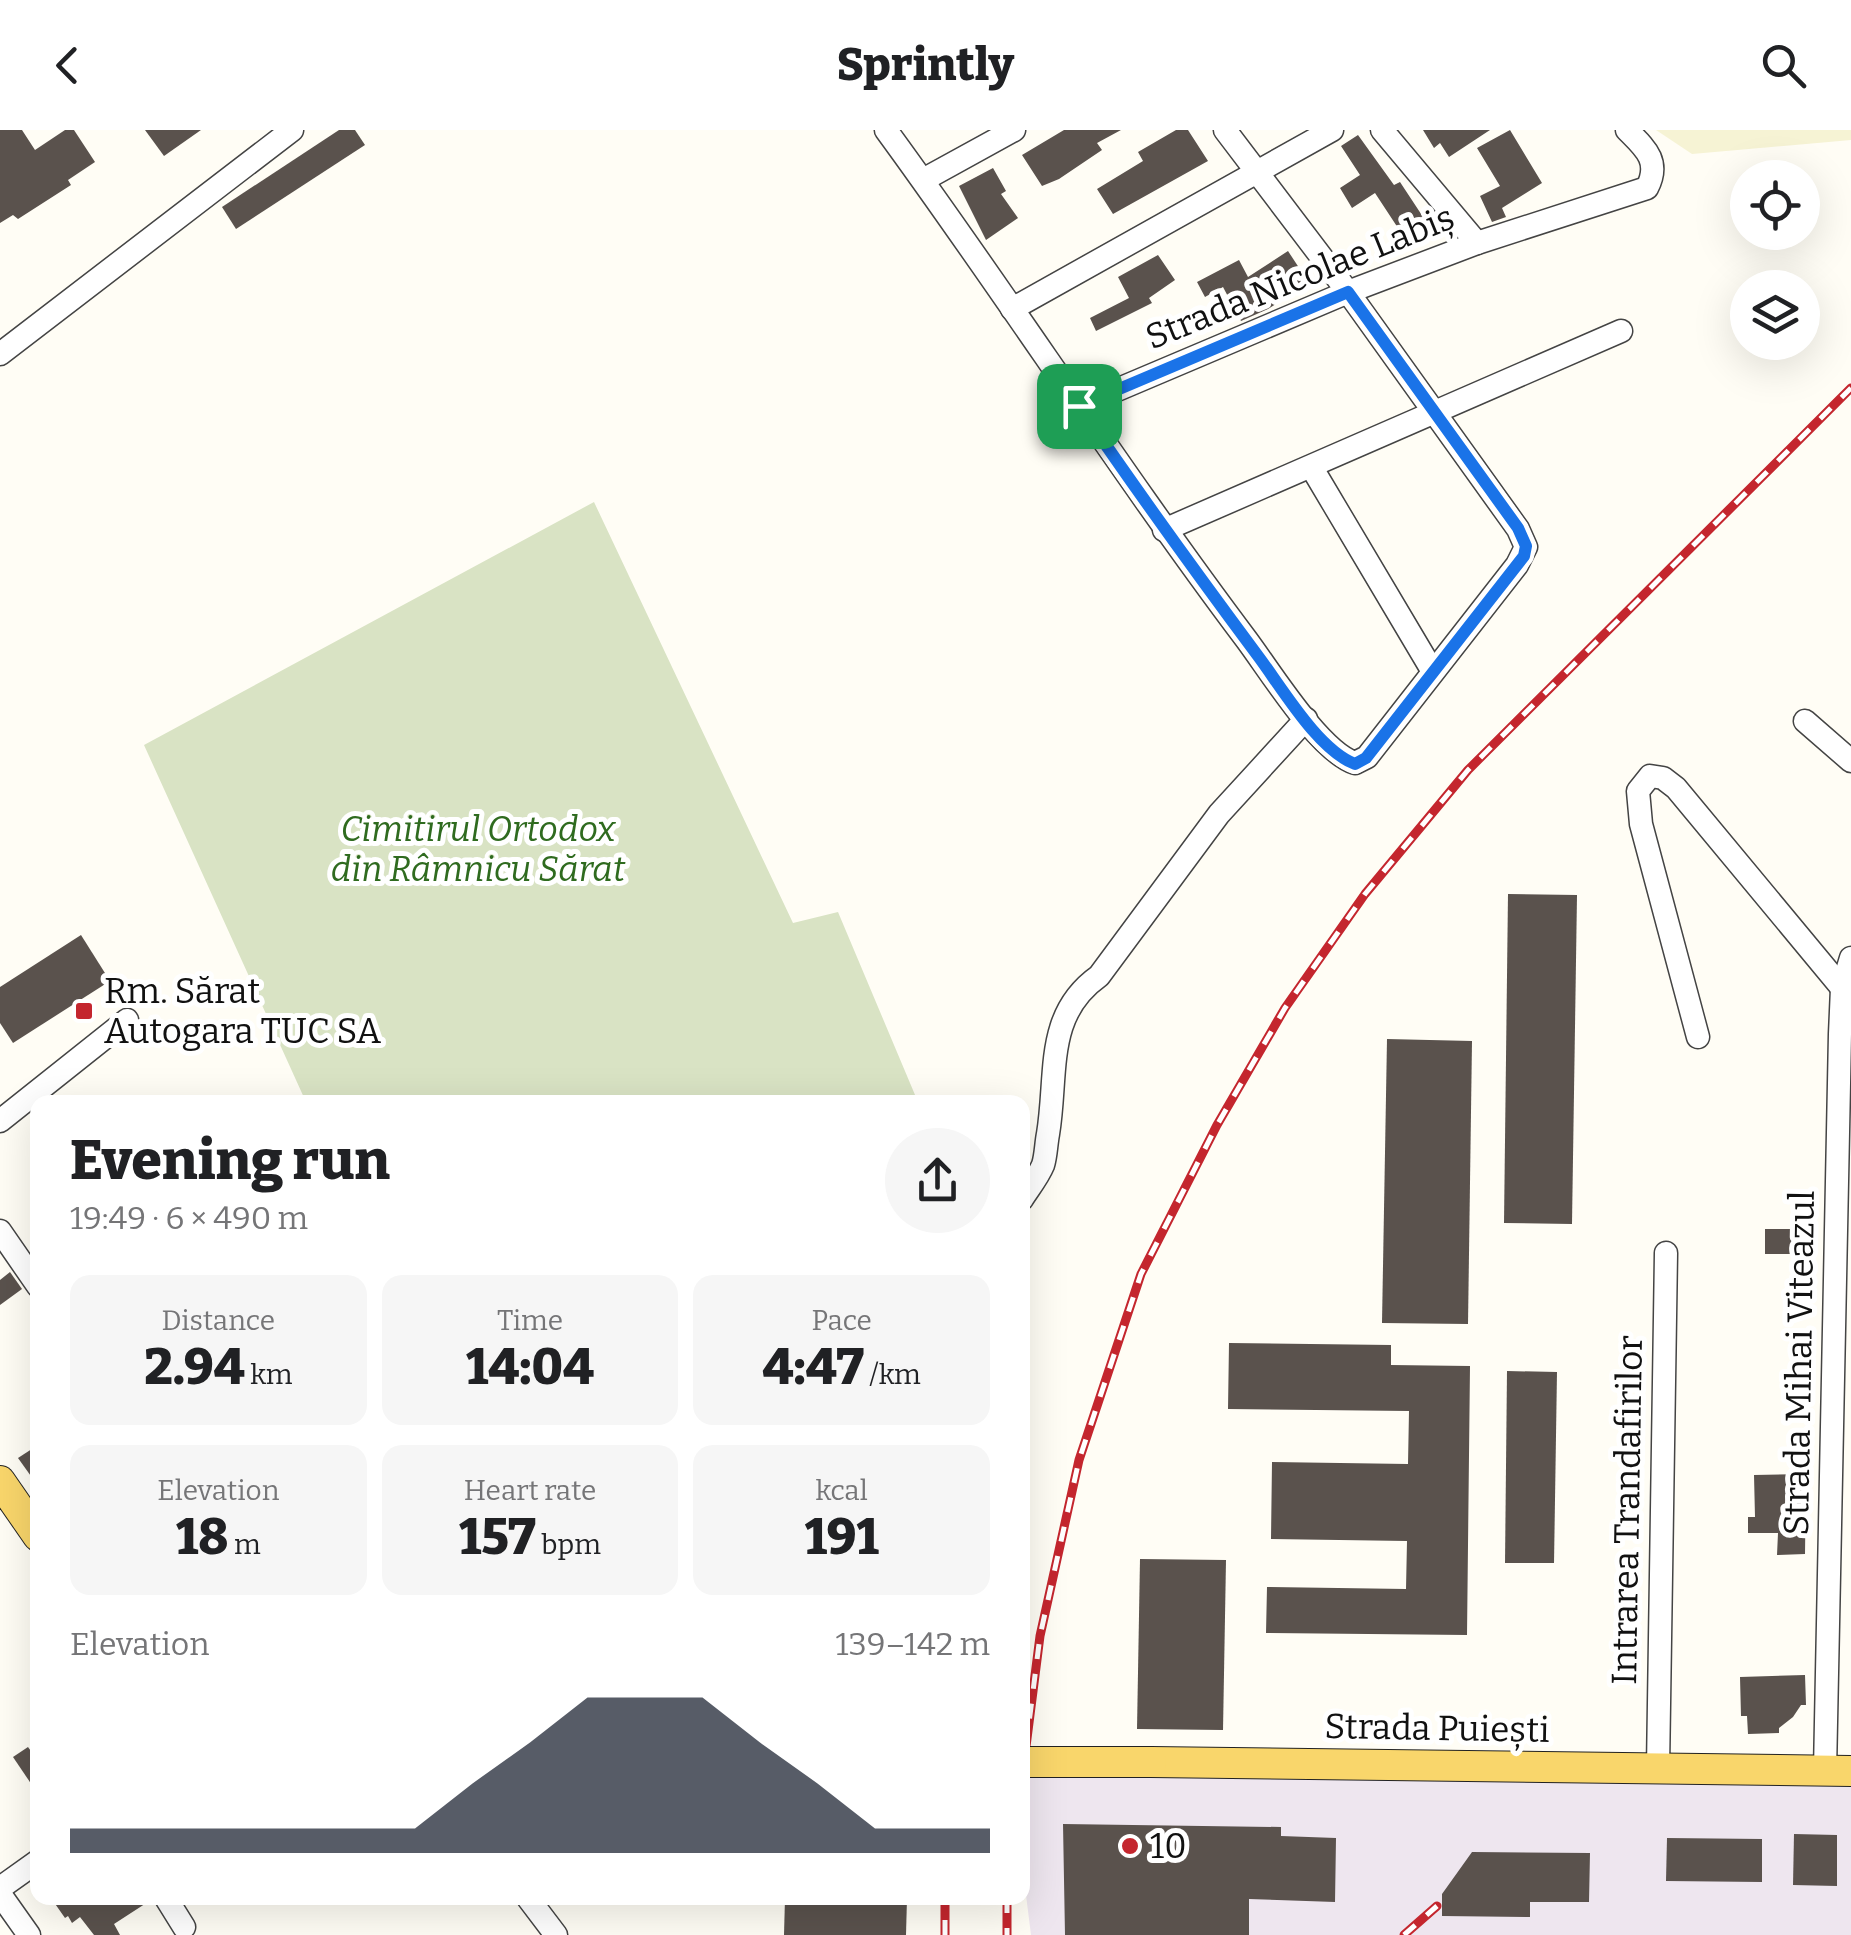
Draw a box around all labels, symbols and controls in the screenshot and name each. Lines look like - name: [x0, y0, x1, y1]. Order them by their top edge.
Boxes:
- icon: back: [40, 38, 95, 93]
- text: Sprintly: [837, 38, 1014, 92]
- icon: search: [1756, 38, 1811, 93]
- map controls: [1730, 160, 1820, 360]
- button: locate: [1730, 160, 1820, 250]
- street label: Strada Nicolae Labiș: [1139, 196, 1461, 359]
- button: layers: [1730, 270, 1820, 360]
- pin: [1037, 364, 1122, 449]
- icon: arrive: [1052, 379, 1107, 434]
- park label: Cimitirul Ortodox din Râmnicu Sărat: [331, 808, 626, 890]
- place label: Rm. Sărat Autogara TUC SA: [104, 970, 381, 1052]
- marker: Rm. Sărat Autogara TUC SA: [73, 1000, 95, 1022]
- text: Evening run: [70, 1128, 390, 1194]
- button: share: [885, 1128, 990, 1233]
- street label: Strada Mihai Viteazul: [1775, 1190, 1823, 1536]
- text: 19:49 · 6 × 490 m: [70, 1199, 308, 1237]
- text: Distance: [162, 1304, 275, 1337]
- text: Time: [497, 1304, 563, 1337]
- text: Pace: [811, 1304, 872, 1337]
- street label: Intrarea Trandafirilor: [1603, 1335, 1651, 1685]
- text: 2.94: [144, 1337, 245, 1397]
- text: 14:04: [466, 1337, 594, 1397]
- text: 4:47: [762, 1337, 864, 1397]
- text: km: [245, 1358, 292, 1391]
- text: /km: [864, 1358, 921, 1391]
- text: Elevation: [157, 1474, 279, 1507]
- text: Heart rate: [464, 1474, 596, 1507]
- text: kcal: [816, 1474, 868, 1507]
- text: 18: [176, 1507, 228, 1567]
- text: 157: [459, 1507, 536, 1567]
- text: 191: [805, 1507, 879, 1567]
- text: m: [228, 1528, 261, 1561]
- text: bpm: [536, 1528, 601, 1561]
- text: Elevation: [70, 1625, 210, 1663]
- text: 139–142 m: [836, 1625, 990, 1663]
- street label: Strada Puiești: [1324, 1705, 1550, 1752]
- place label: 10: [1150, 1825, 1187, 1867]
- marker: 10: [1119, 1835, 1141, 1857]

